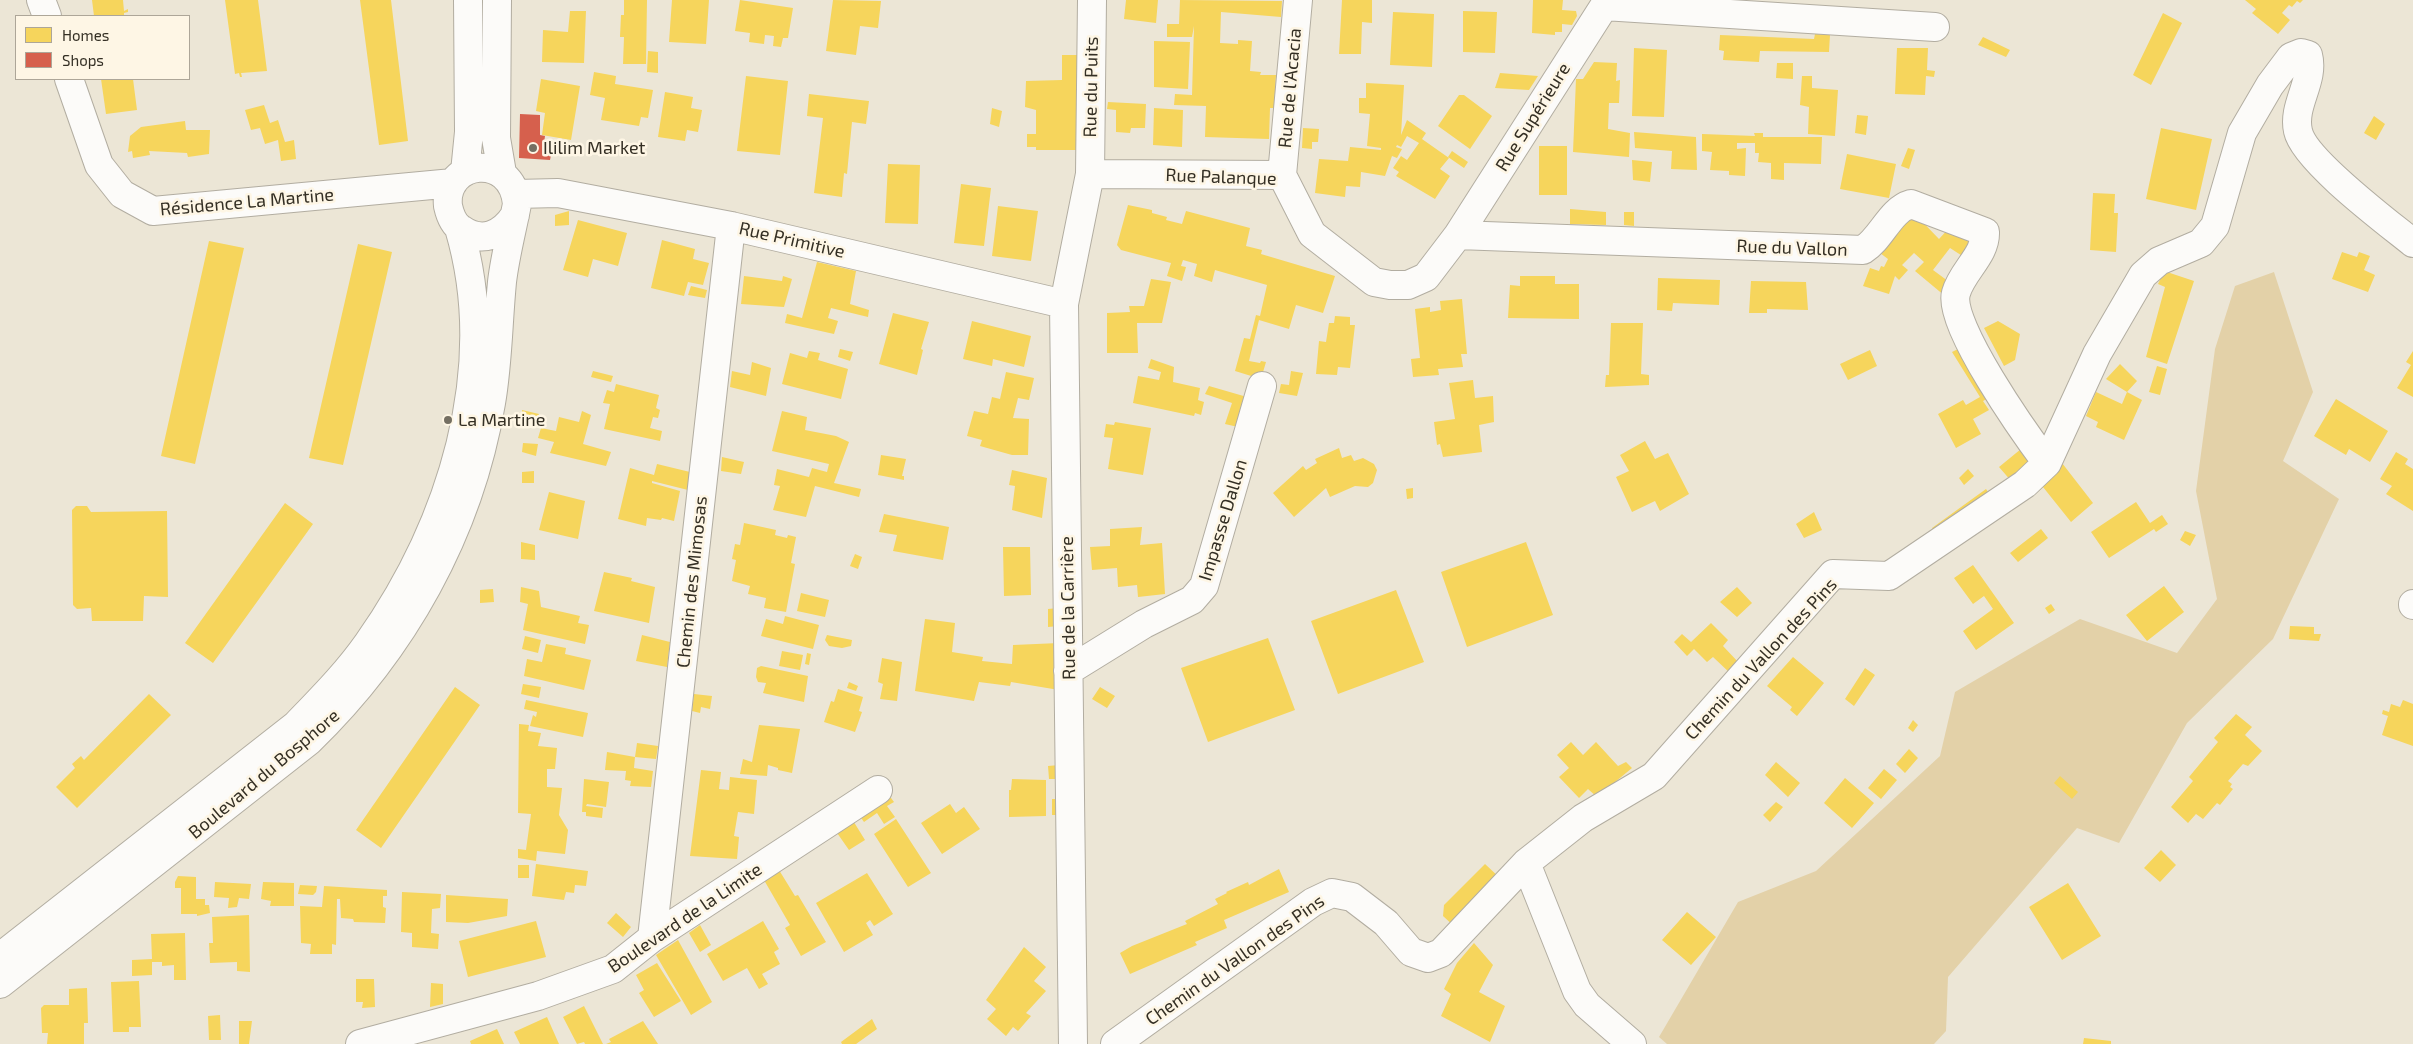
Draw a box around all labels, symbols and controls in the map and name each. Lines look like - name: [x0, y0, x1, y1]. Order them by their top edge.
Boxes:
- legend: [15, 15, 190, 80]
- text: Homes: [62, 26, 109, 44]
- street label: Rue de l'Acacia: [1274, 27, 1306, 149]
- street label: Rue du Puits: [1079, 36, 1103, 138]
- text: Shops: [62, 51, 104, 69]
- street label: Rue Supérieure: [1491, 59, 1575, 175]
- place label: Ililim Market: [543, 137, 645, 159]
- marker: Ililim Market: [527, 142, 539, 154]
- street label: Rue Palanque: [1165, 164, 1277, 190]
- street label: Résidence La Martine: [159, 184, 335, 220]
- street label: Rue Primitive: [737, 217, 847, 263]
- street label: Rue du Vallon: [1736, 235, 1848, 261]
- place label: La Martine: [458, 409, 545, 431]
- marker: La Martine: [442, 414, 454, 426]
- street label: Impasse Dallon: [1194, 457, 1252, 583]
- street label: Chemin des Mimosas: [672, 495, 712, 669]
- street label: Rue de la Carrière: [1056, 536, 1080, 680]
- street label: Chemin du Vallon des Pins: [1680, 574, 1842, 744]
- street label: Boulevard du Bosphore: [184, 705, 344, 843]
- street label: Boulevard de la Limite: [604, 858, 766, 978]
- street label: Chemin du Vallon des Pins: [1141, 890, 1329, 1030]

